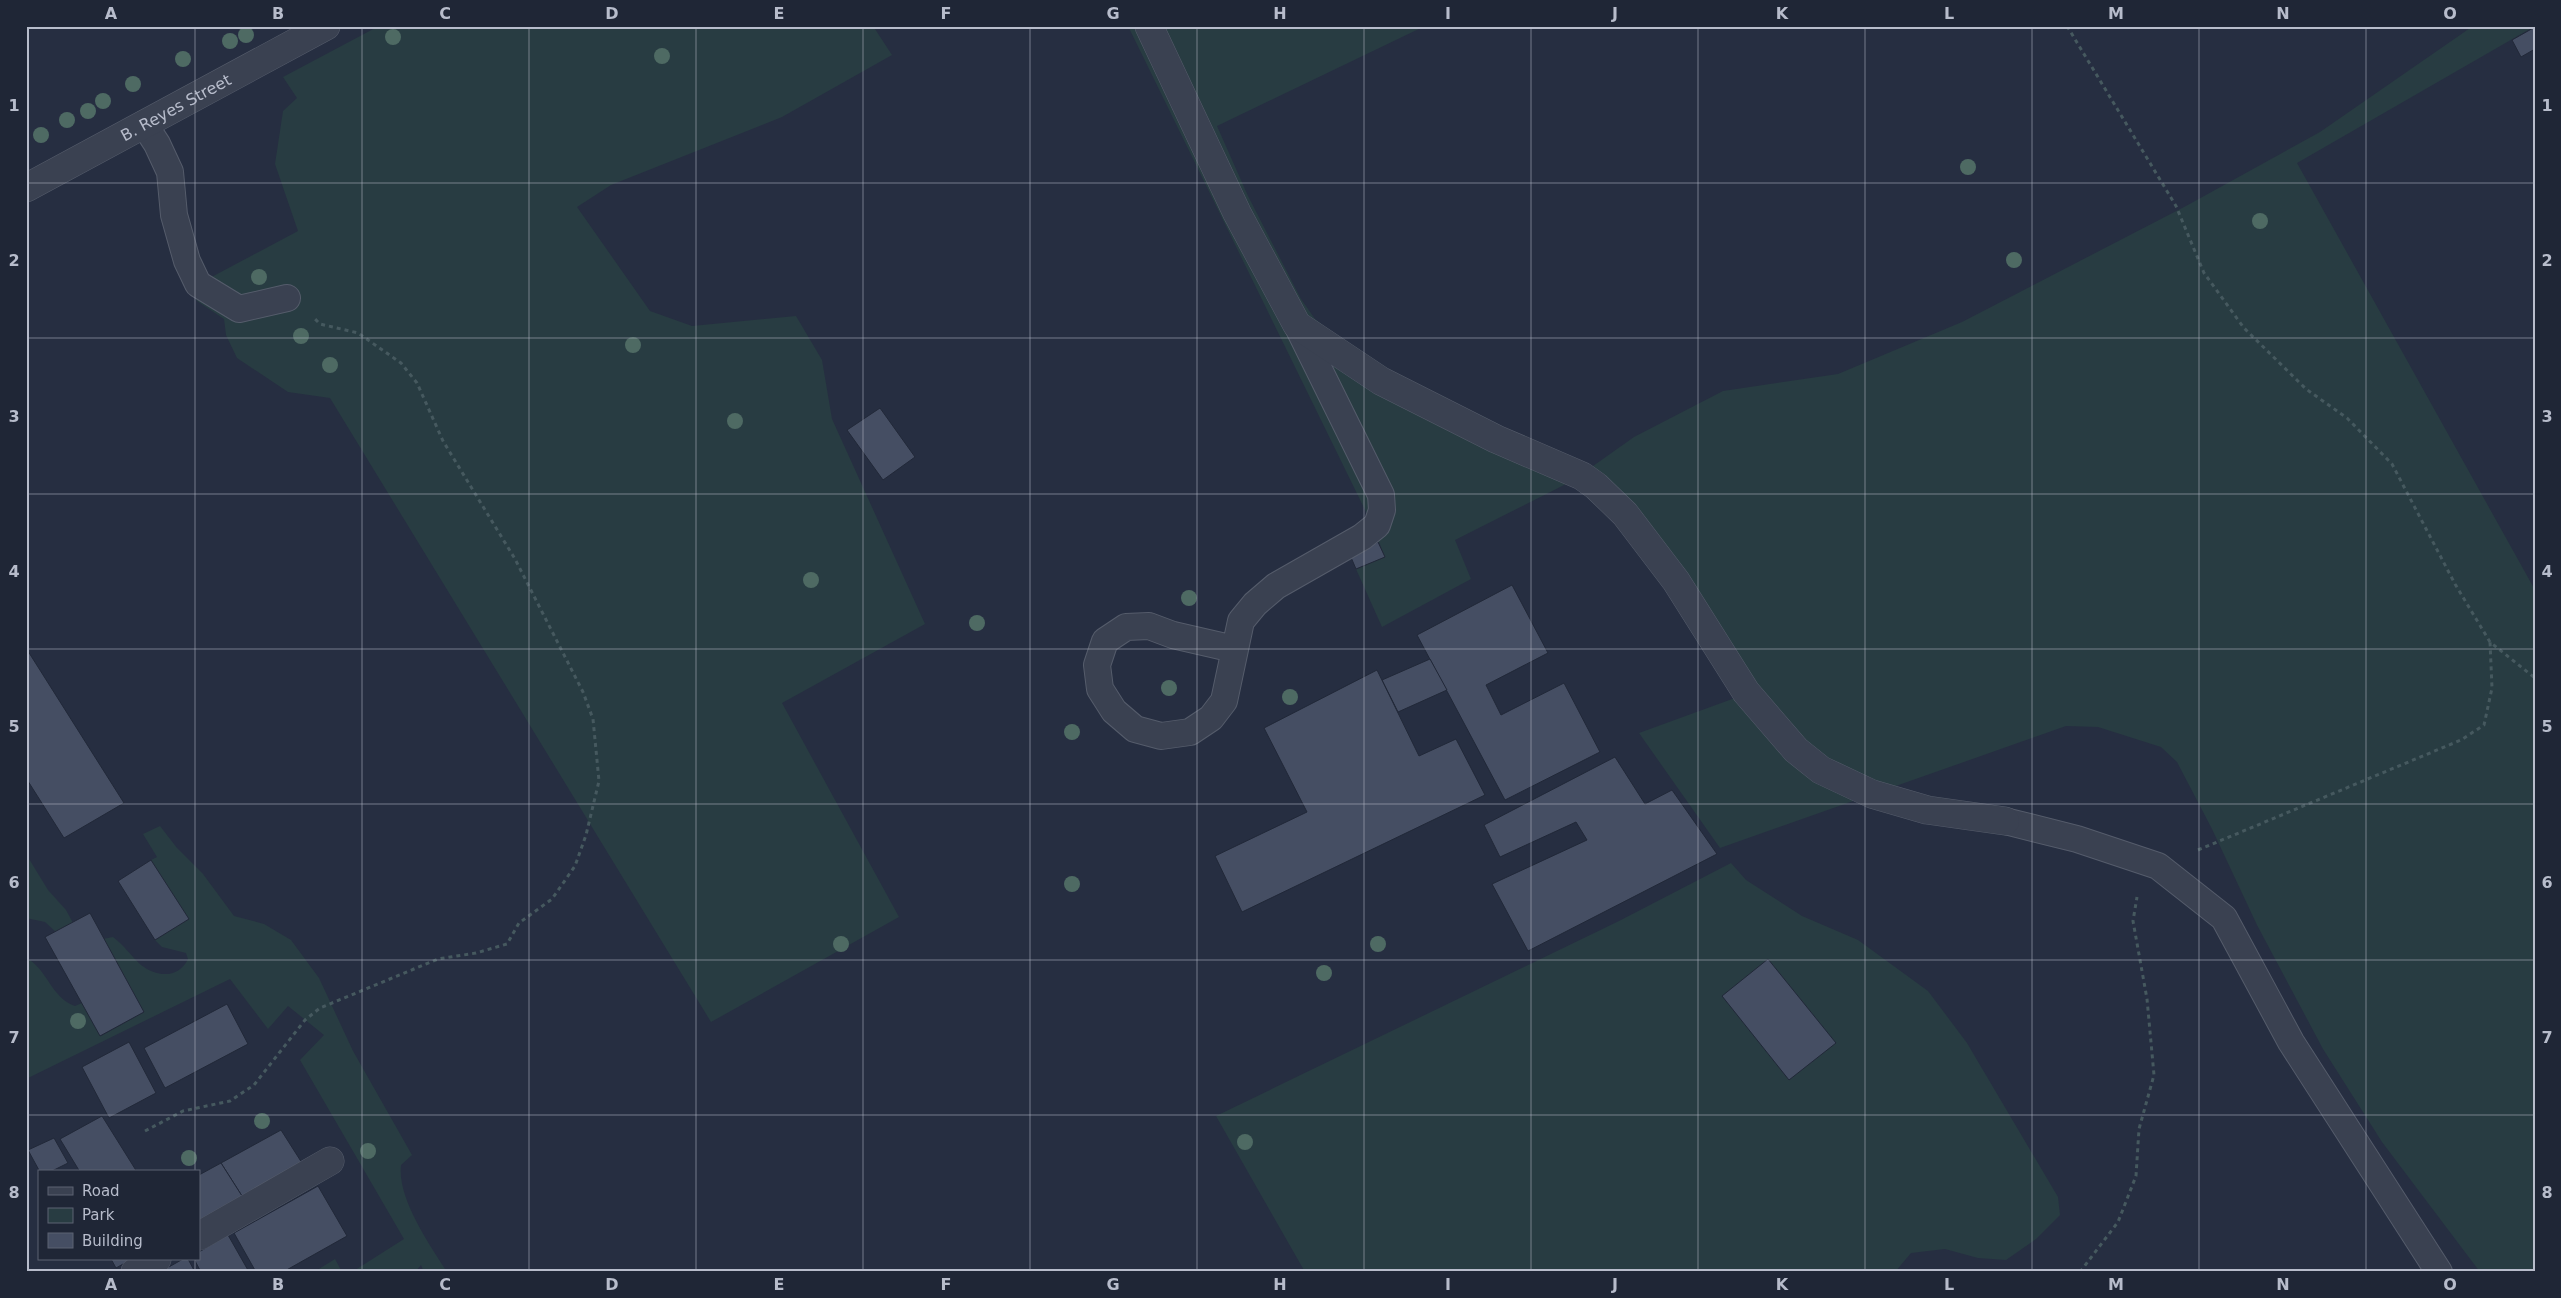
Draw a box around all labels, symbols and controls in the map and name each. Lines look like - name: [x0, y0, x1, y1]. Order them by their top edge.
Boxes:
- text: A: [105, 4, 118, 23]
- text: B: [272, 4, 284, 23]
- text: C: [439, 4, 451, 23]
- text: D: [605, 4, 619, 23]
- text: E: [774, 4, 784, 23]
- text: F: [941, 4, 951, 23]
- text: G: [1106, 4, 1120, 23]
- text: H: [1273, 4, 1287, 23]
- text: I: [1445, 4, 1451, 23]
- text: J: [1611, 4, 1618, 23]
- text: K: [1776, 4, 1789, 23]
- text: L: [1944, 4, 1954, 23]
- text: M: [2108, 4, 2124, 23]
- text: N: [2276, 4, 2290, 23]
- text: O: [2443, 4, 2457, 23]
- street label: B. Reyes Street: [117, 70, 234, 145]
- text: 1: [8, 96, 20, 115]
- text: 1: [2541, 96, 2553, 115]
- text: 2: [8, 251, 20, 270]
- text: 2: [2541, 251, 2553, 270]
- text: 3: [8, 407, 20, 426]
- text: 3: [2541, 407, 2553, 426]
- text: 4: [8, 562, 20, 581]
- text: 4: [2541, 562, 2553, 581]
- text: 5: [8, 717, 20, 736]
- text: 5: [2541, 717, 2553, 736]
- text: 6: [8, 873, 20, 892]
- text: 6: [2541, 873, 2553, 892]
- text: 7: [8, 1028, 20, 1047]
- text: 7: [2541, 1028, 2553, 1047]
- legend: [38, 1170, 200, 1260]
- text: Road: [82, 1182, 120, 1200]
- text: 8: [8, 1183, 20, 1202]
- text: 8: [2541, 1183, 2553, 1202]
- text: Park: [82, 1206, 115, 1224]
- text: Building: [82, 1232, 143, 1250]
- text: A: [105, 1275, 118, 1294]
- text: B: [272, 1275, 284, 1294]
- text: C: [439, 1275, 451, 1294]
- text: D: [605, 1275, 619, 1294]
- text: E: [774, 1275, 784, 1294]
- text: F: [941, 1275, 951, 1294]
- text: G: [1106, 1275, 1120, 1294]
- text: H: [1273, 1275, 1287, 1294]
- text: I: [1445, 1275, 1451, 1294]
- text: J: [1611, 1275, 1618, 1294]
- text: K: [1776, 1275, 1789, 1294]
- text: L: [1944, 1275, 1954, 1294]
- text: M: [2108, 1275, 2124, 1294]
- text: N: [2276, 1275, 2290, 1294]
- text: O: [2443, 1275, 2457, 1294]

